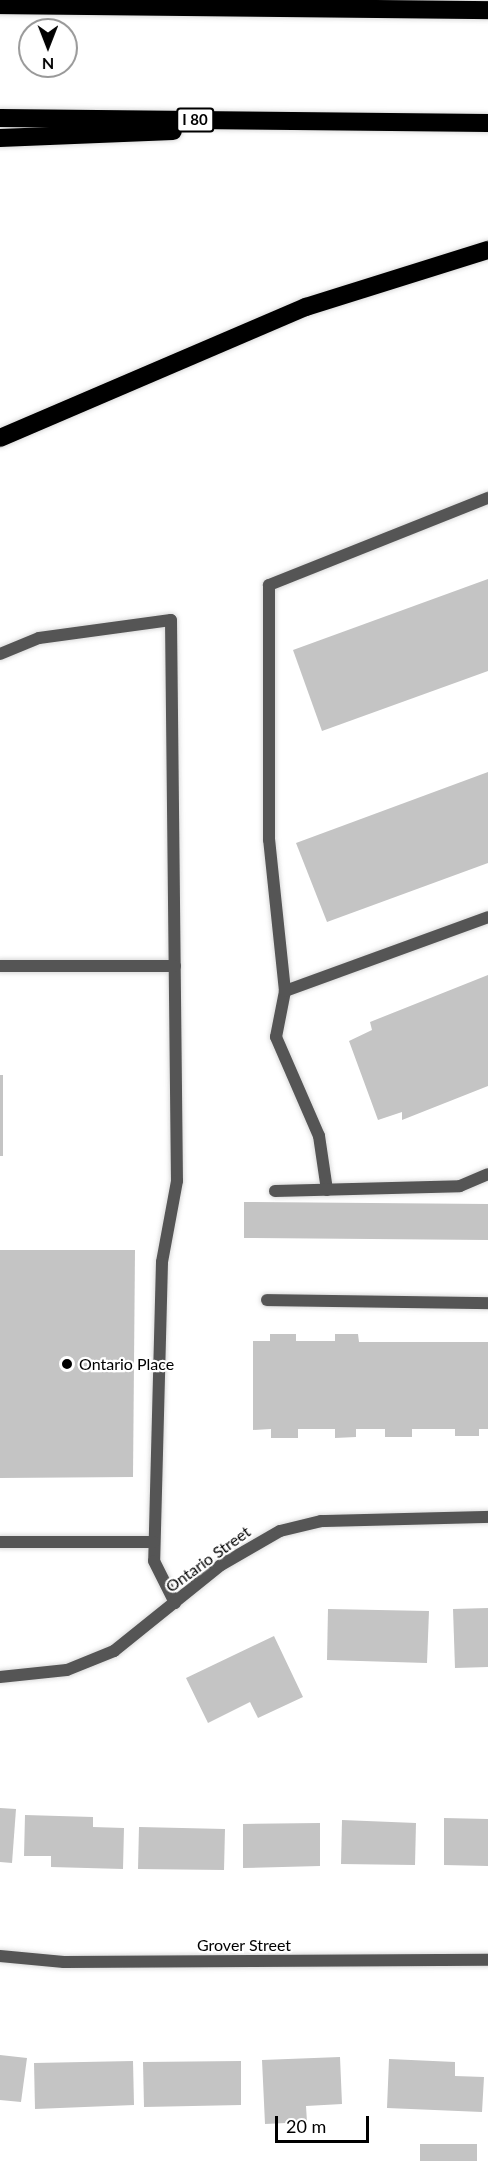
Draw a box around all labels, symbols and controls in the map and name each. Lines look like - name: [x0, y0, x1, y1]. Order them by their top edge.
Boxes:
- north arrow: [18, 18, 78, 78]
- text: N: [42, 55, 54, 74]
- road number: I 80: [176, 108, 214, 132]
- place label: Ontario Place: [79, 1354, 174, 1374]
- marker: Ontario Place: [60, 1357, 74, 1371]
- street label: Ontario Street: [162, 1522, 254, 1596]
- street label: Grover Street: [197, 1935, 291, 1955]
- scale bar: [278, 2104, 372, 2142]
- text: 20 m: [286, 2115, 326, 2137]

